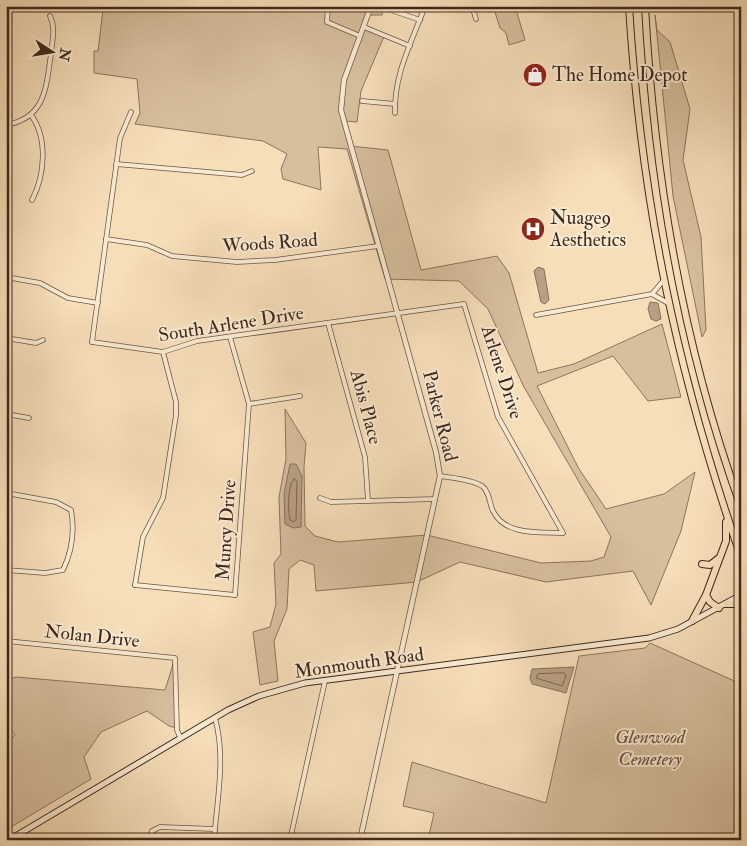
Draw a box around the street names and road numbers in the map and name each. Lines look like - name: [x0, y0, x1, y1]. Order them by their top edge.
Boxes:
- street label: Woods Road: [221, 228, 319, 258]
- street label: South Arlene Drive: [157, 301, 305, 347]
- street label: Arlene Drive: [475, 321, 528, 422]
- street label: Abis Place: [344, 366, 387, 447]
- street label: Parker Road: [417, 368, 463, 465]
- street label: Muncy Drive: [210, 479, 242, 581]
- street label: Nolan Drive: [43, 619, 141, 653]
- street label: Monmouth Road: [293, 642, 426, 684]

